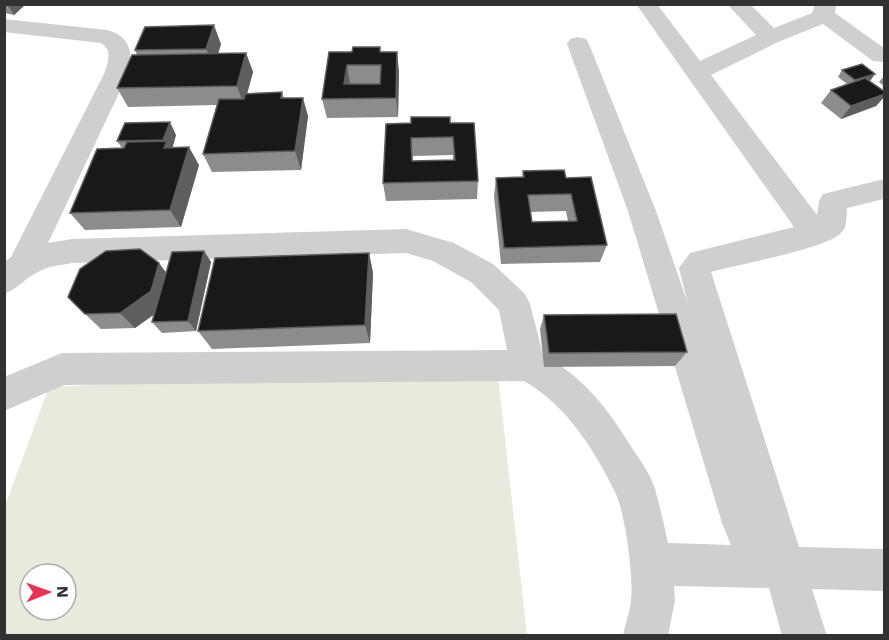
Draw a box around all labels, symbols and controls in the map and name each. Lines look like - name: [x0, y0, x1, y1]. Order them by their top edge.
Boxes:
- north arrow: [18, 562, 78, 622]
- text: N: [53, 586, 72, 598]

